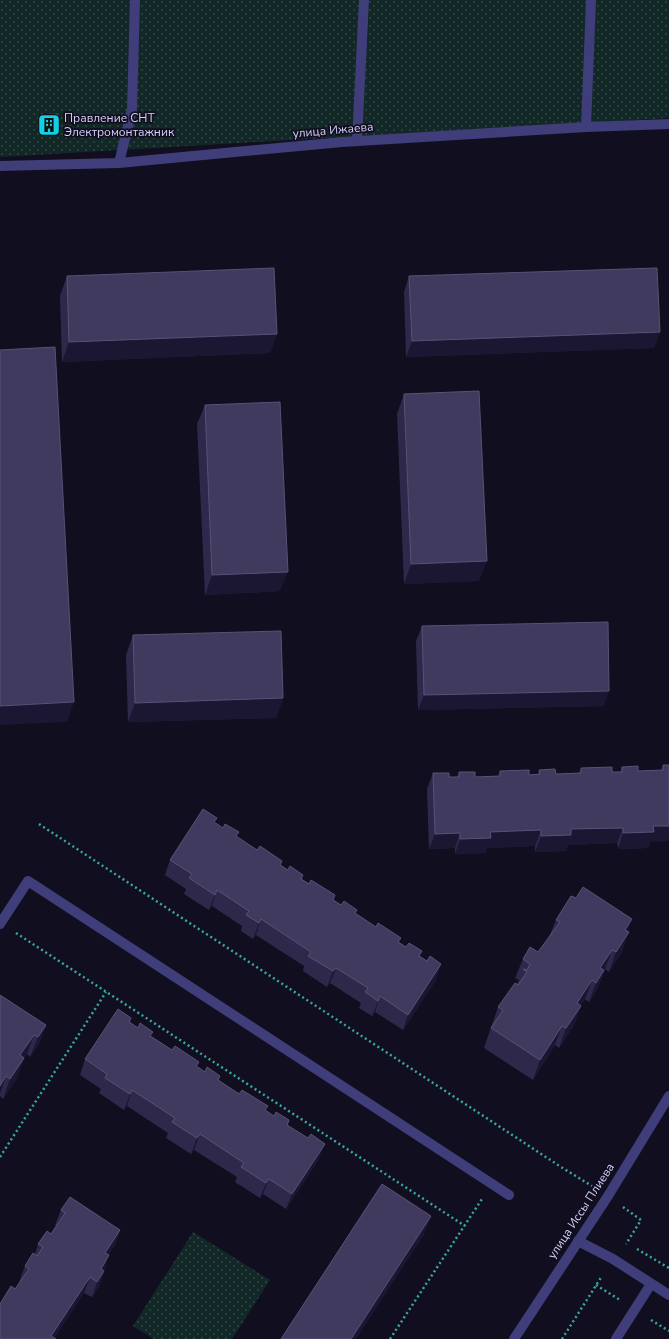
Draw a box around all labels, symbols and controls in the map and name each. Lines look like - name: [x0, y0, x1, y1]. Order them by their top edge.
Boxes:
- place label: Правление СНТ Электромонтажник: [64, 110, 175, 140]
- building icon: Правление СНТ Электромонтажник: [36, 112, 62, 138]
- street label: улица Ижаева: [292, 119, 374, 141]
- street label: улица Иссы Плиева: [544, 1160, 618, 1262]

